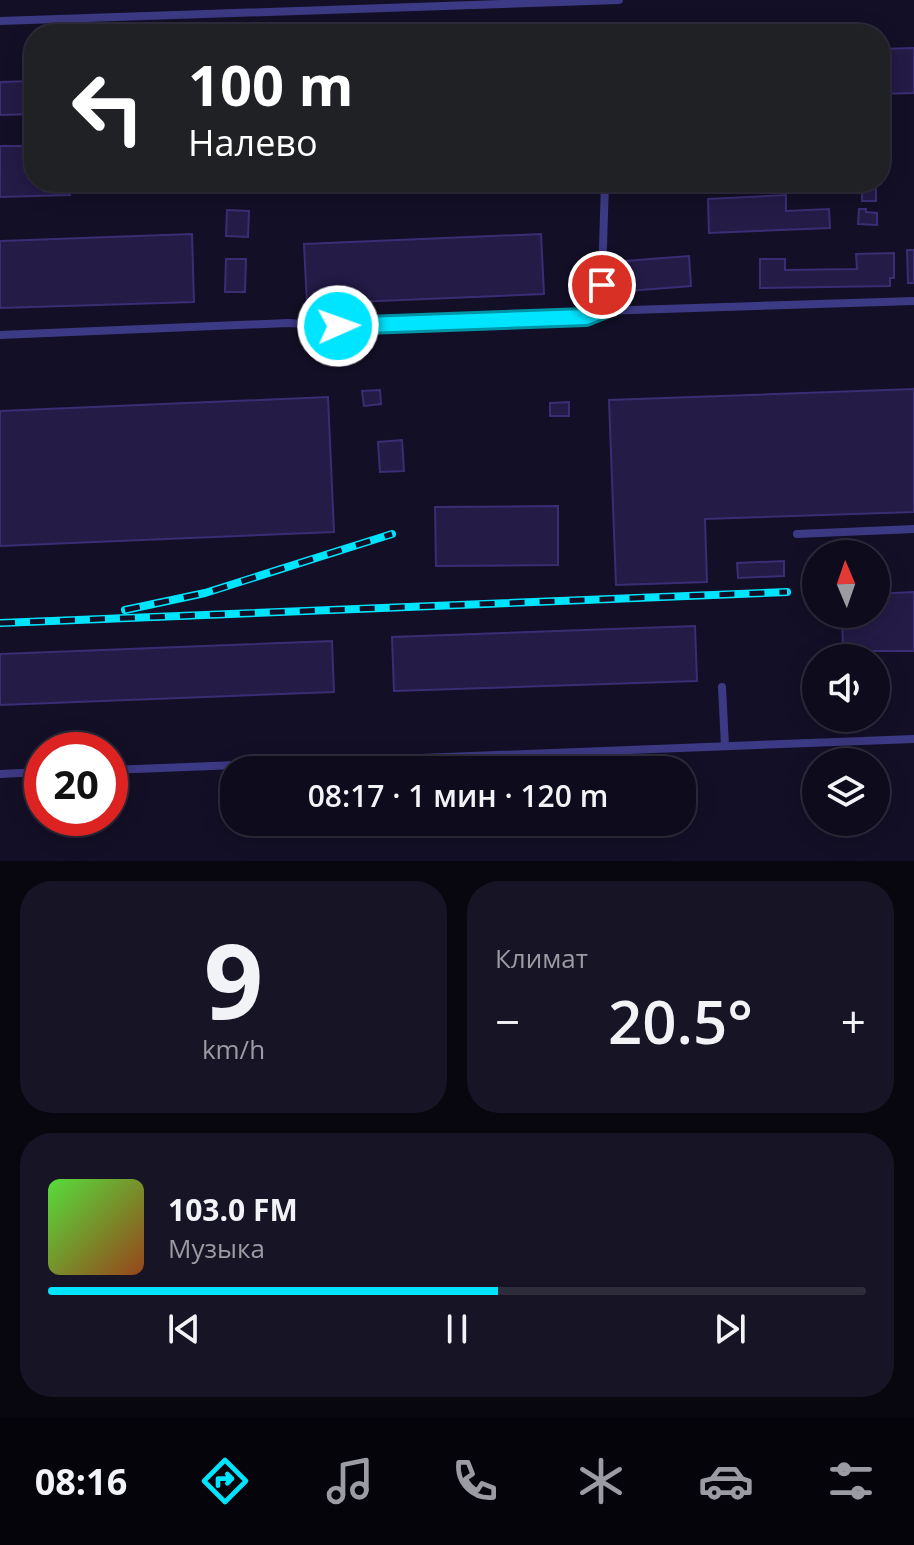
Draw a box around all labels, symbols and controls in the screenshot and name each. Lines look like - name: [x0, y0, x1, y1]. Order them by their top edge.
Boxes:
- text: 100 m: [188, 46, 354, 122]
- icon: left: [56, 56, 160, 160]
- text: Налево: [188, 118, 318, 167]
- pin: [568, 251, 636, 319]
- icon: arrive: [580, 263, 624, 307]
- position arrow: [296, 284, 380, 368]
- north arrow: [802, 540, 890, 628]
- map controls: [802, 540, 890, 836]
- button: sound: [802, 644, 890, 732]
- speed limit sign: 20: [24, 732, 128, 836]
- button: layers: [802, 748, 890, 836]
- text: 08:17 · 1 мин · 120 m: [308, 775, 608, 816]
- text: 9: [204, 908, 263, 1049]
- text: Климат: [495, 940, 588, 976]
- text: 20.5°: [608, 980, 753, 1062]
- text: −: [495, 991, 520, 1051]
- text: +: [841, 991, 866, 1051]
- text: km/h: [202, 1031, 265, 1067]
- text: 103.0 FM: [168, 1189, 298, 1230]
- text: Музыка: [168, 1230, 265, 1266]
- icon: previous: [162, 1307, 206, 1351]
- icon: pause: [435, 1307, 479, 1351]
- icon: next: [708, 1307, 752, 1351]
- icon: directions: [197, 1453, 253, 1509]
- icon: music: [322, 1453, 378, 1509]
- icon: phone: [447, 1453, 503, 1509]
- icon: climate: [573, 1453, 629, 1509]
- icon: car: [698, 1453, 754, 1509]
- icon: filters: [823, 1453, 879, 1509]
- text: 08:16: [35, 1457, 127, 1506]

